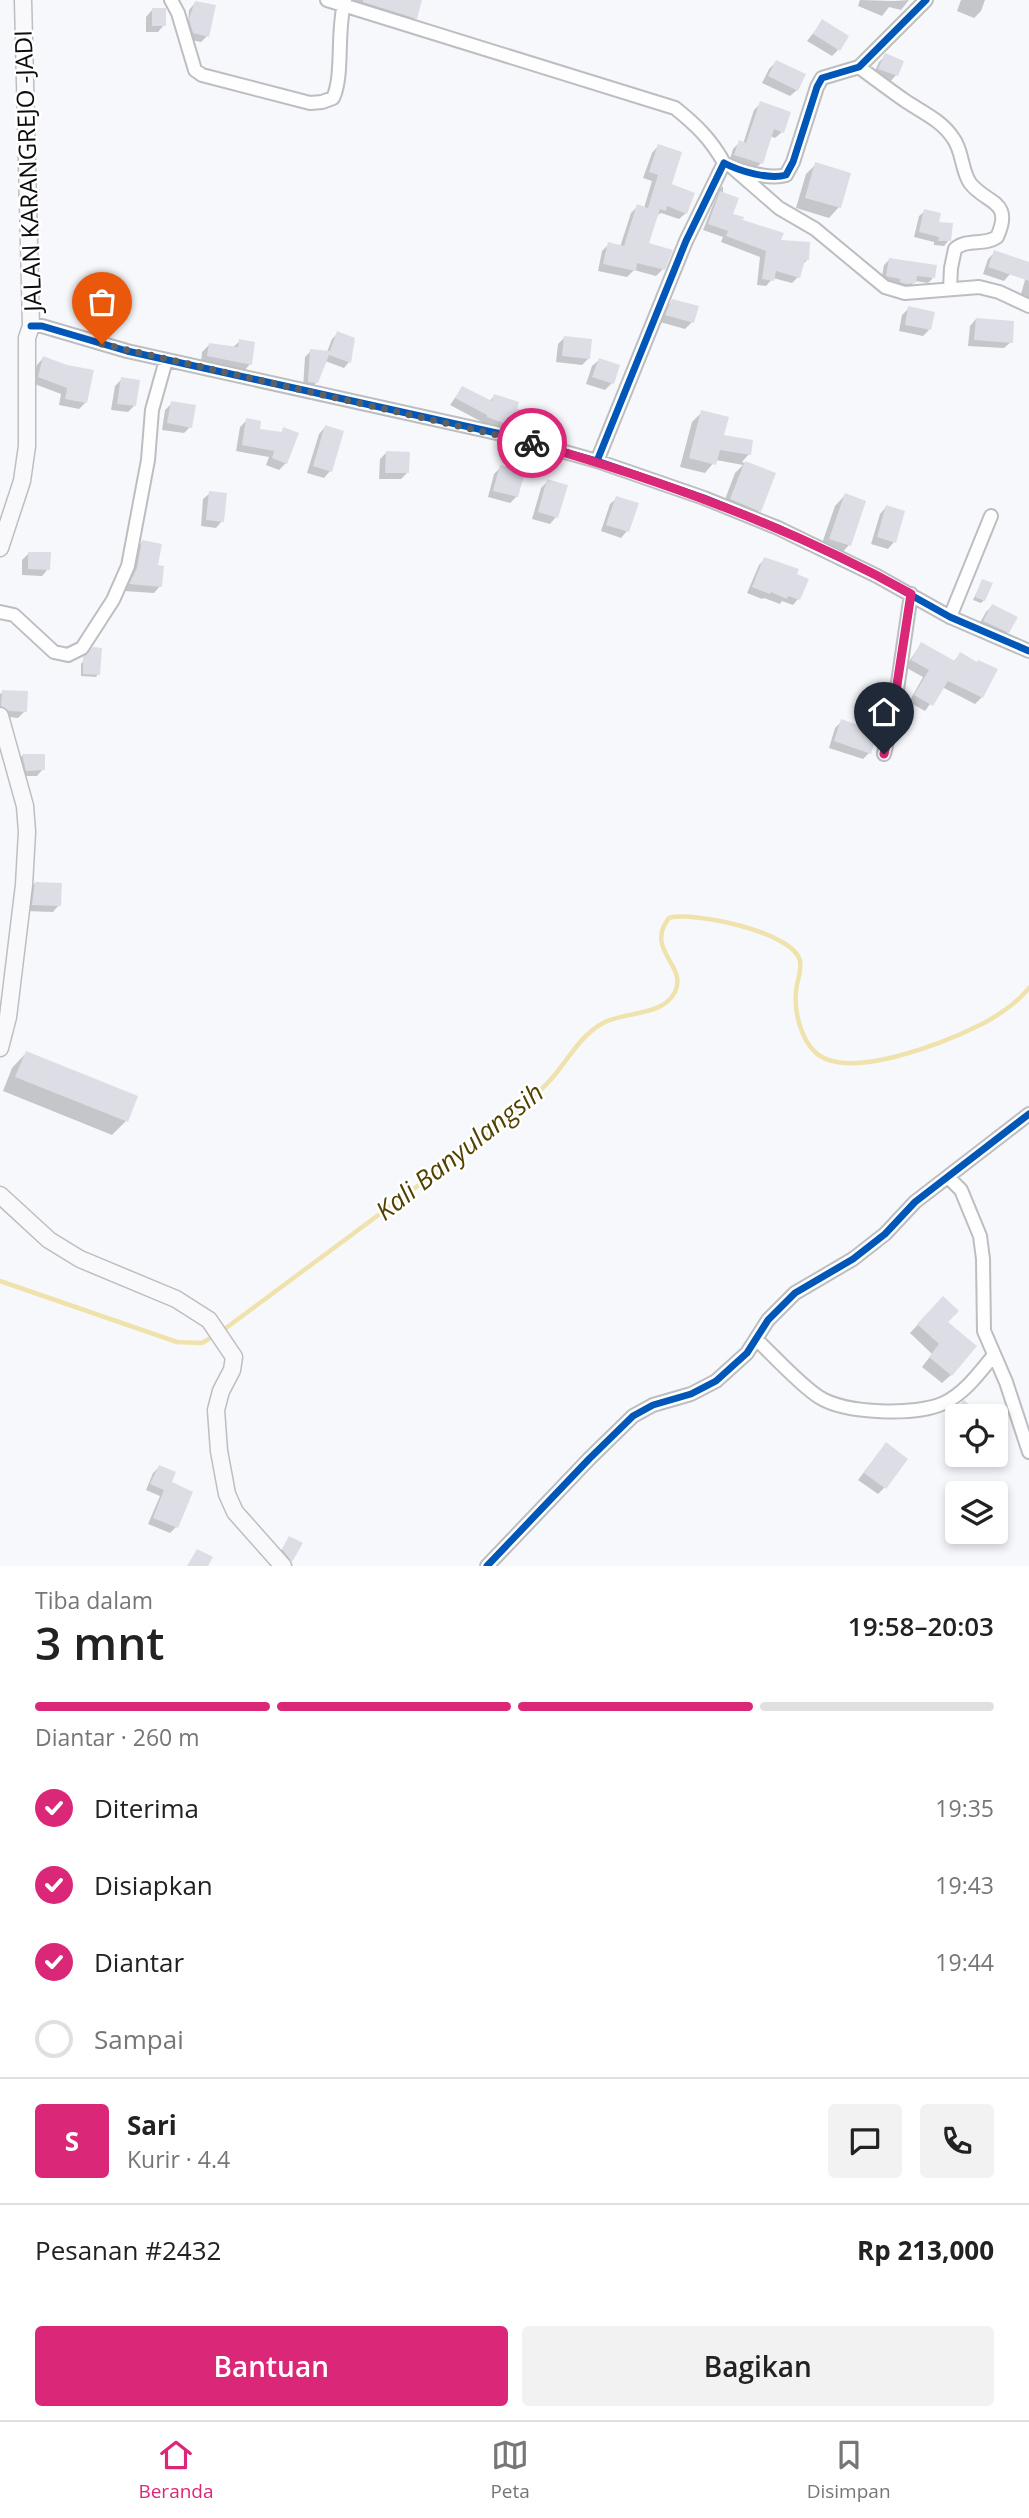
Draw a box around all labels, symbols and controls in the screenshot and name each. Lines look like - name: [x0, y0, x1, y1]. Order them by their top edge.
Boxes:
- street label: JALAN KARANGREJO -JADI: [6, 30, 48, 314]
- pin: [72, 272, 132, 344]
- icon: bag: [83, 283, 121, 321]
- courier: [497, 408, 567, 478]
- icon: bike: [513, 424, 551, 462]
- pin: [854, 682, 914, 754]
- icon: home: [865, 693, 903, 731]
- water label: Kali Banyulangsih: [368, 1074, 550, 1228]
- map controls: [945, 1404, 1008, 1544]
- button: locate: [945, 1404, 1008, 1467]
- button: layers: [945, 1481, 1008, 1544]
- text: Tiba dalam: [35, 1584, 153, 1616]
- text: 19:58–20:03: [848, 1608, 994, 1644]
- text: 3 mnt: [35, 1611, 165, 1673]
- text: Diantar · 260 m: [35, 1721, 199, 1753]
- icon: check: [35, 1789, 73, 1827]
- text: Diterima: [94, 1790, 199, 1826]
- text: 19:35: [935, 1792, 994, 1824]
- icon: check: [35, 1866, 73, 1904]
- text: Disiapkan: [94, 1867, 213, 1903]
- text: 19:43: [935, 1869, 994, 1901]
- icon: check: [35, 1943, 73, 1981]
- text: Diantar: [94, 1944, 184, 1980]
- text: 19:44: [935, 1946, 994, 1978]
- text: Sampai: [94, 2021, 184, 2057]
- button: chat: [828, 2104, 902, 2178]
- button: phone: [920, 2104, 994, 2178]
- text: Sari: [127, 2107, 177, 2143]
- text: S: [65, 2123, 79, 2159]
- text: Kurir · 4.4: [127, 2143, 230, 2175]
- text: Pesanan #2432: [35, 2232, 221, 2268]
- text: Rp 213,000: [857, 2232, 994, 2268]
- button: Bantuan: [35, 2326, 508, 2406]
- button: Bagikan: [522, 2326, 994, 2406]
- tab: Beranda: [138, 2436, 214, 2504]
- tab: Peta: [490, 2436, 530, 2504]
- tab: Disimpan: [807, 2436, 891, 2504]

